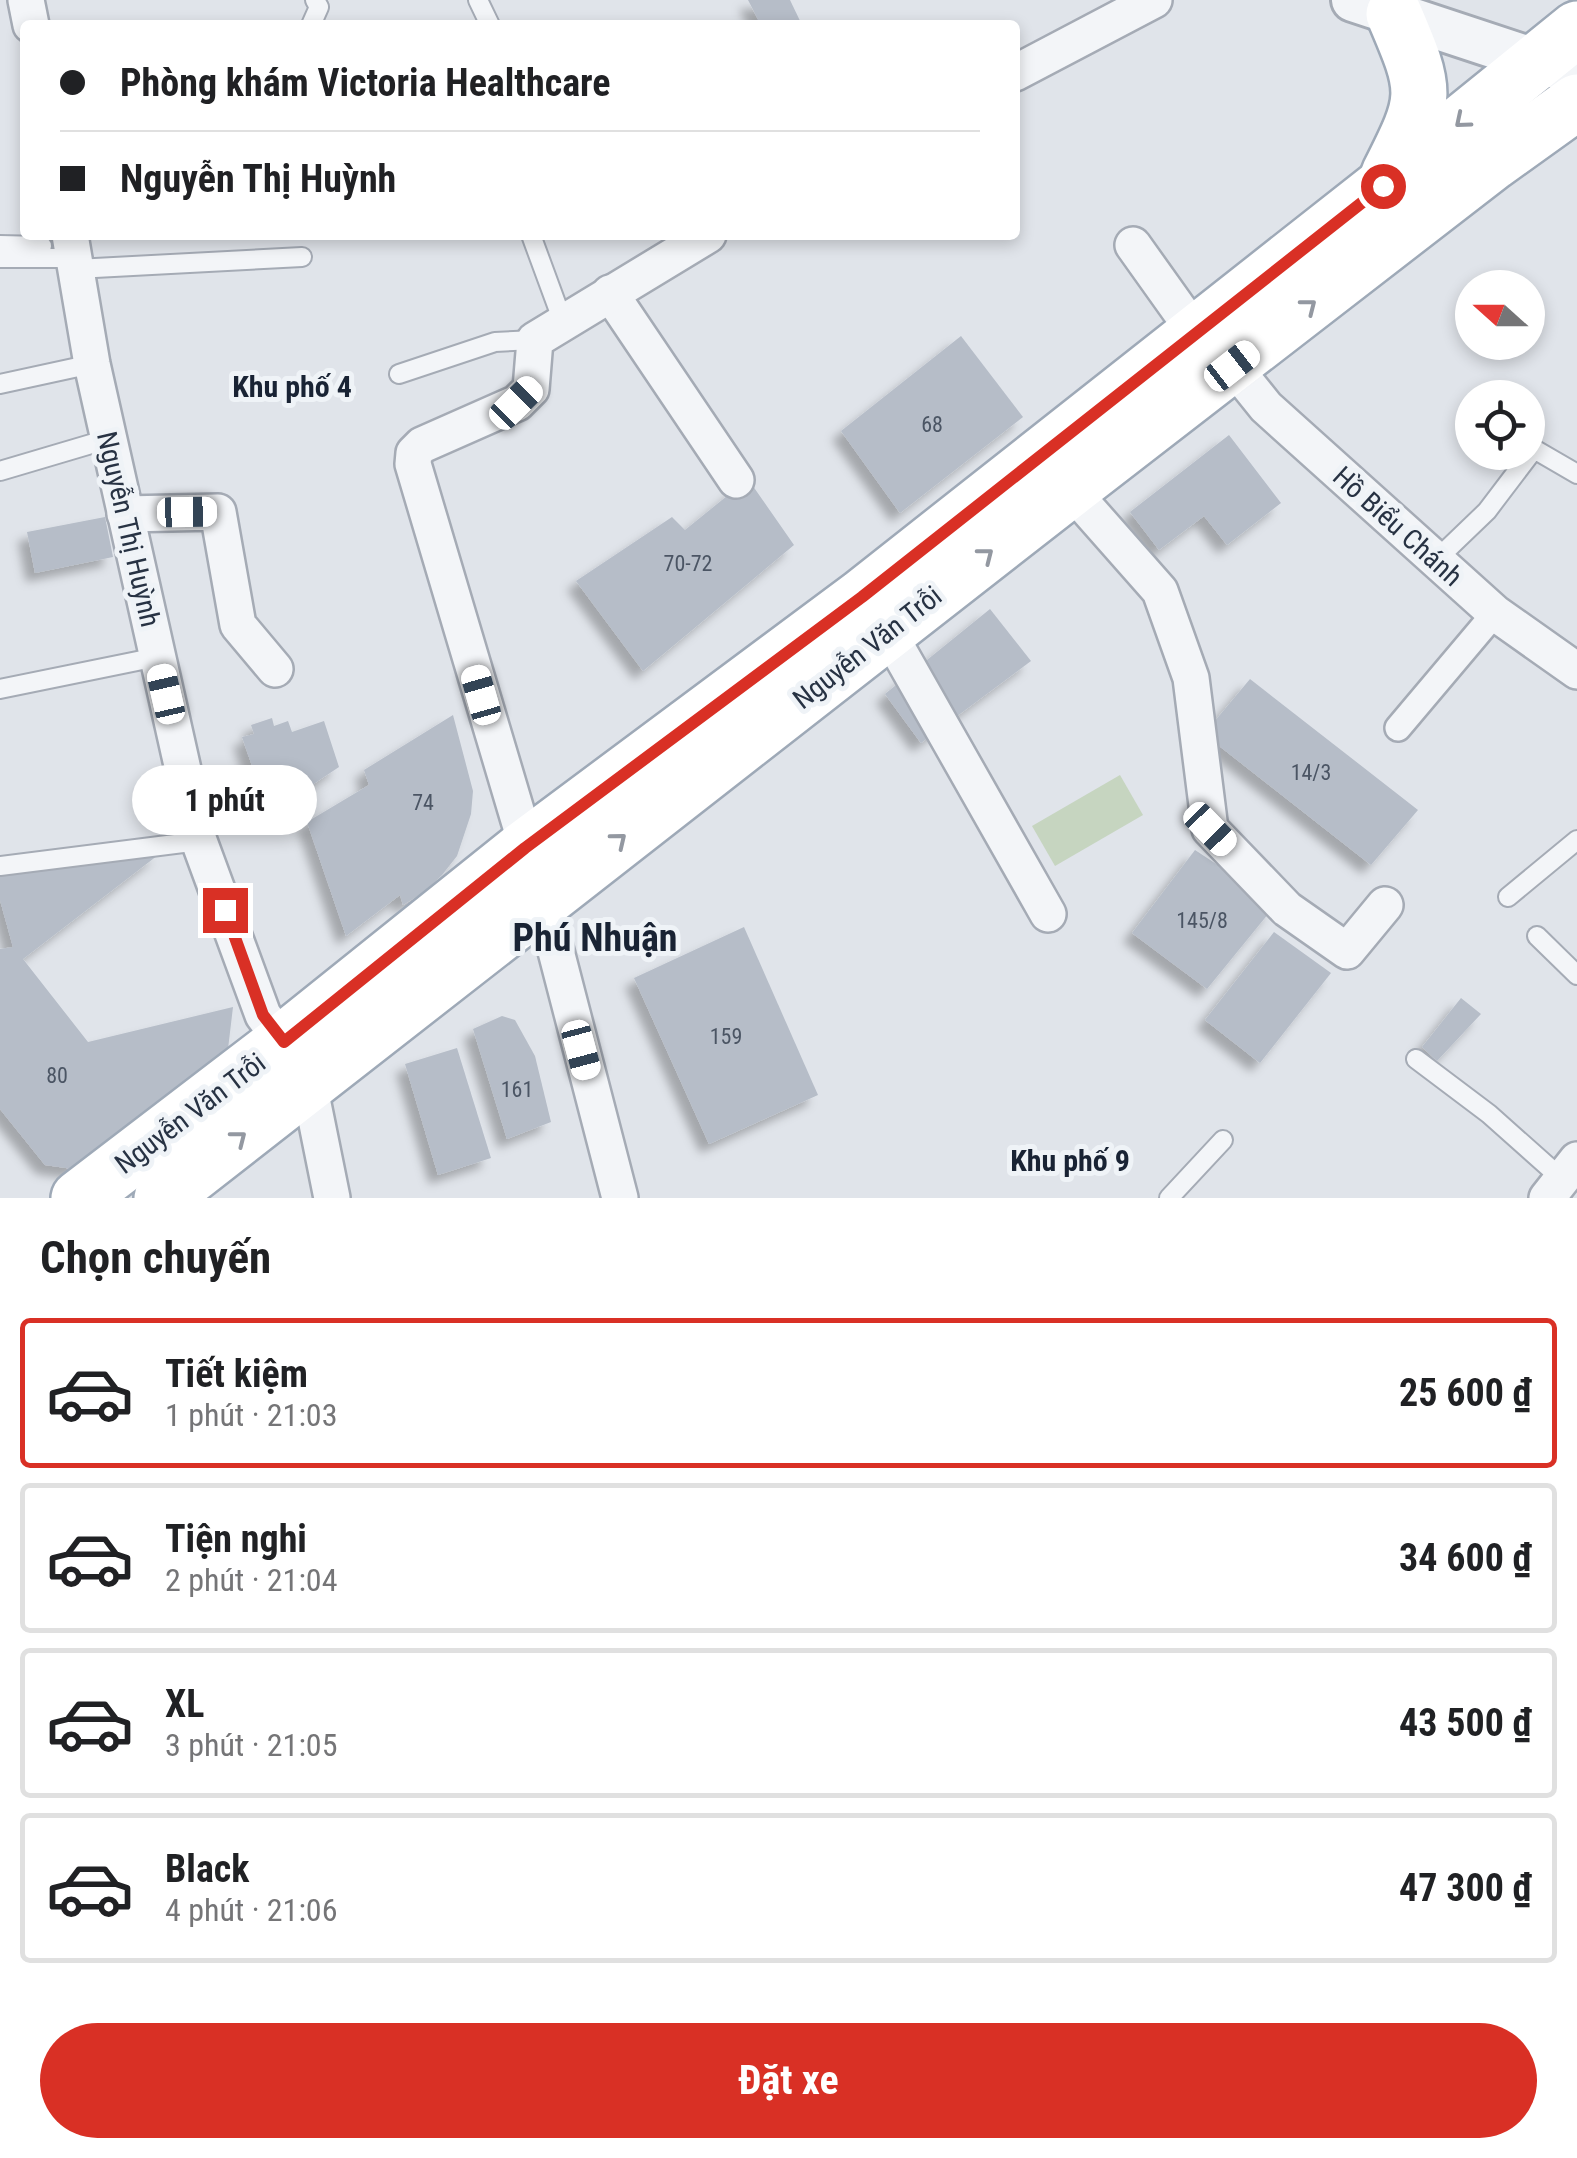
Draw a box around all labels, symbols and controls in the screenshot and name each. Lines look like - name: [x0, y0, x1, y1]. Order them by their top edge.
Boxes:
- text: Phòng khám Victoria Healthcare: [120, 61, 610, 105]
- one-way arrow: [1455, 109, 1473, 127]
- text: Nguyễn Thị Huỳnh: [120, 157, 396, 201]
- route start: [1361, 164, 1406, 209]
- north arrow: [1455, 270, 1545, 360]
- map controls: [1455, 270, 1545, 470]
- one-way arrow: [1298, 300, 1316, 318]
- car: [1199, 336, 1265, 396]
- district label: Khu phố 4: [232, 369, 352, 404]
- car: [484, 371, 548, 435]
- button: locate: [1455, 380, 1545, 470]
- house number: 68: [921, 412, 943, 437]
- street label: Nguyễn Thị Huỳnh: [90, 428, 167, 630]
- street label: Hồ Biểu Chánh: [1326, 460, 1469, 593]
- car: [157, 496, 217, 528]
- one-way arrow: [975, 549, 993, 566]
- house number: 70-72: [664, 551, 712, 576]
- street label: Nguyễn Văn Trỗi: [786, 579, 948, 716]
- car: [145, 661, 187, 727]
- car: [458, 662, 504, 728]
- house number: 14/3: [1291, 760, 1331, 785]
- callout: 1 phút: [132, 765, 318, 835]
- text: 1 phút: [184, 781, 265, 819]
- house number: 74: [412, 790, 434, 815]
- car: [1178, 797, 1242, 861]
- one-way arrow: [608, 834, 626, 852]
- route end: [203, 888, 248, 933]
- house number: 145/8: [1176, 908, 1228, 933]
- district label: Phú Nhuận: [512, 916, 678, 960]
- car: [559, 1017, 603, 1083]
- house number: 159: [710, 1024, 742, 1049]
- street label: Nguyễn Văn Trỗi: [109, 1046, 272, 1181]
- house number: 80: [46, 1063, 68, 1088]
- house number: 161: [501, 1077, 533, 1102]
- one-way arrow: [228, 1132, 246, 1150]
- district label: Khu phố 9: [1010, 1143, 1130, 1178]
- text: Chọn chuyến: [40, 1231, 271, 1284]
- icon: car: [45, 1348, 135, 1438]
- text: Tiết kiệm: [165, 1352, 308, 1396]
- text: 25 600 ₫: [1399, 1371, 1532, 1415]
- text: 1 phút · 21:03: [165, 1396, 337, 1434]
- icon: car: [45, 1513, 135, 1603]
- text: Tiện nghi: [165, 1517, 307, 1561]
- text: 34 600 ₫: [1399, 1536, 1532, 1580]
- text: 2 phút · 21:04: [165, 1561, 337, 1599]
- icon: car: [45, 1678, 135, 1768]
- text: XL: [165, 1682, 204, 1726]
- text: 43 500 ₫: [1399, 1701, 1532, 1745]
- text: 3 phút · 21:05: [165, 1726, 337, 1764]
- icon: car: [45, 1843, 135, 1933]
- text: Black: [165, 1847, 249, 1891]
- text: 47 300 ₫: [1399, 1866, 1532, 1910]
- text: 4 phút · 21:06: [165, 1891, 337, 1929]
- button: Đặt xe: [40, 2023, 1537, 2138]

